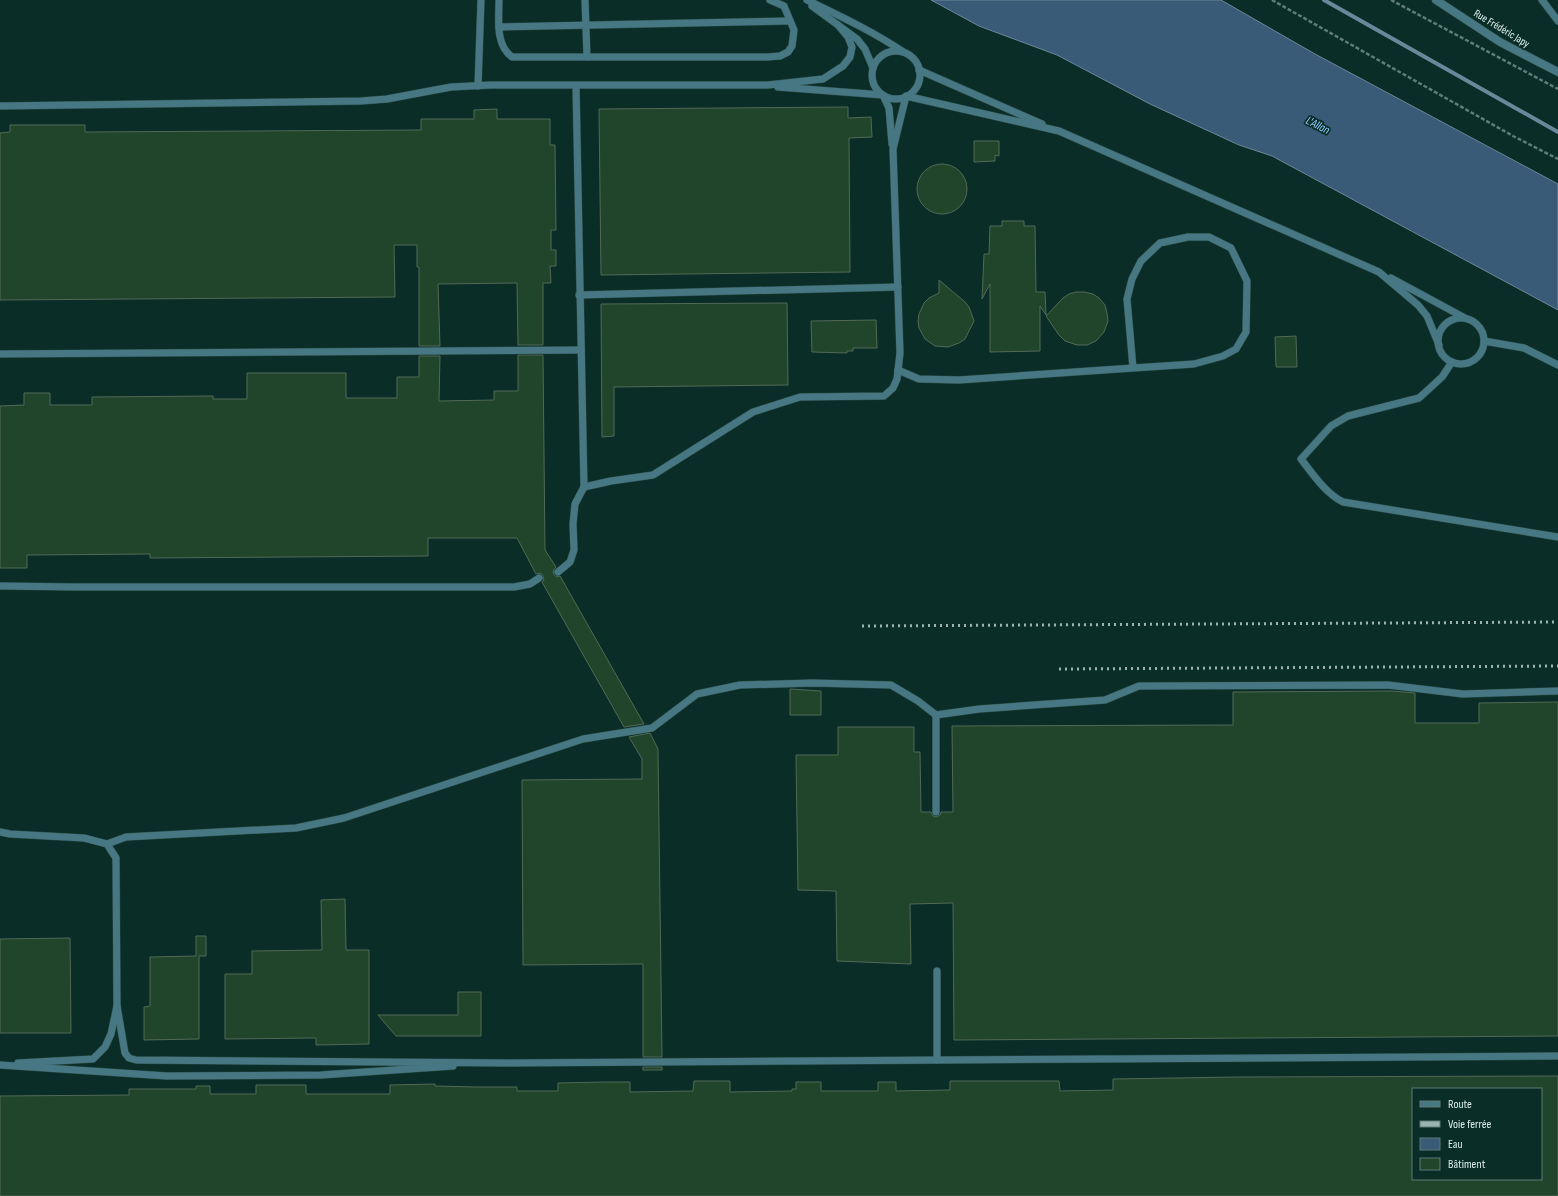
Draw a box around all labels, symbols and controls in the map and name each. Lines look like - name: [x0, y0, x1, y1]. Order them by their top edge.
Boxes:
- street label: Rue Frédéric Japy: [1471, 7, 1533, 51]
- water label: L'Allan: [1303, 113, 1332, 138]
- legend: [1412, 1088, 1542, 1180]
- text: Route: [1448, 1097, 1472, 1112]
- text: Voie ferrée: [1448, 1117, 1492, 1132]
- text: Eau: [1448, 1137, 1462, 1152]
- text: Bâtiment: [1448, 1157, 1486, 1172]

